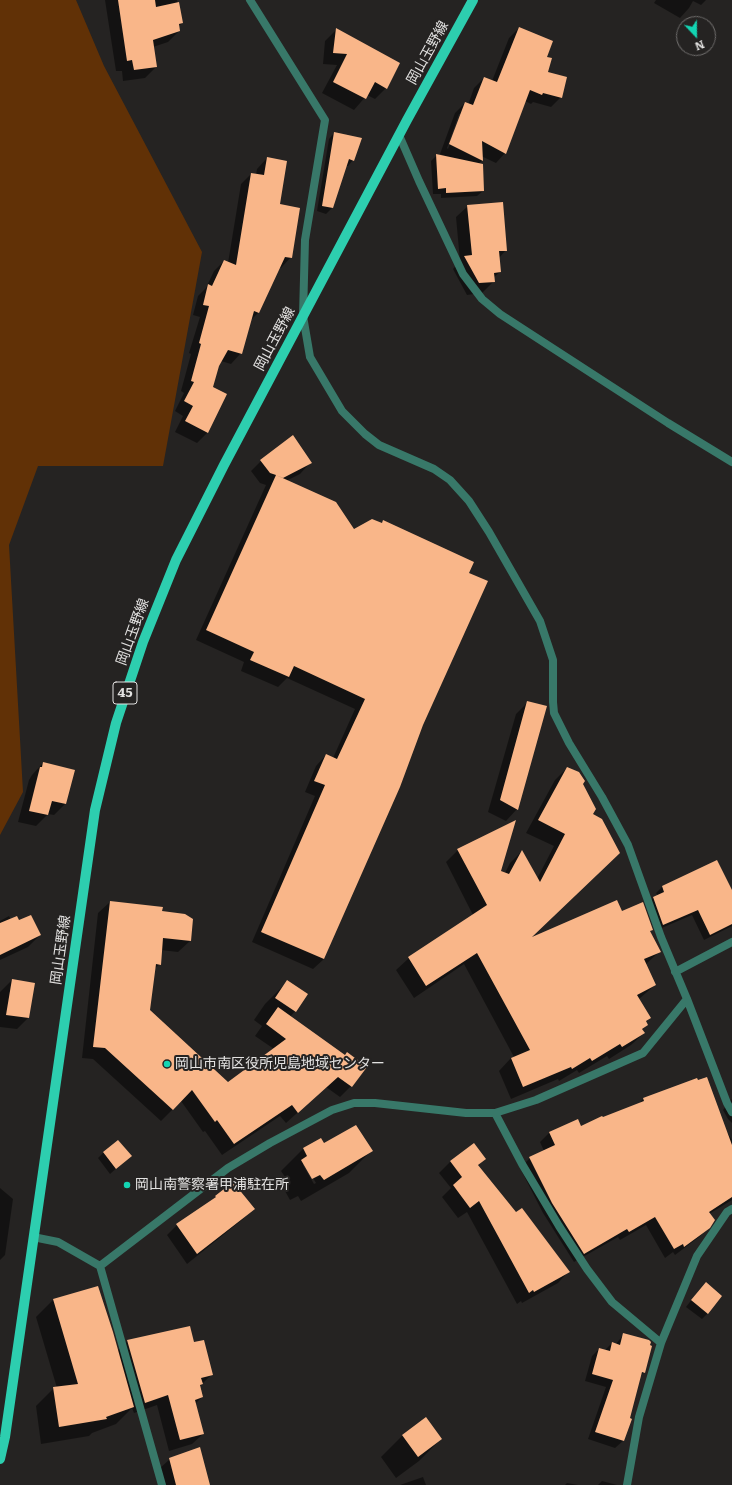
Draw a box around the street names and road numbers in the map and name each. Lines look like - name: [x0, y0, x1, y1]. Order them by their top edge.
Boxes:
- street label: 岡山玉野線: [404, 18, 452, 88]
- street label: 岡山玉野線: [251, 304, 299, 374]
- street label: 岡山玉野線: [113, 596, 153, 668]
- road number: 45: [113, 682, 137, 704]
- street label: 岡山玉野線: [48, 914, 74, 986]

